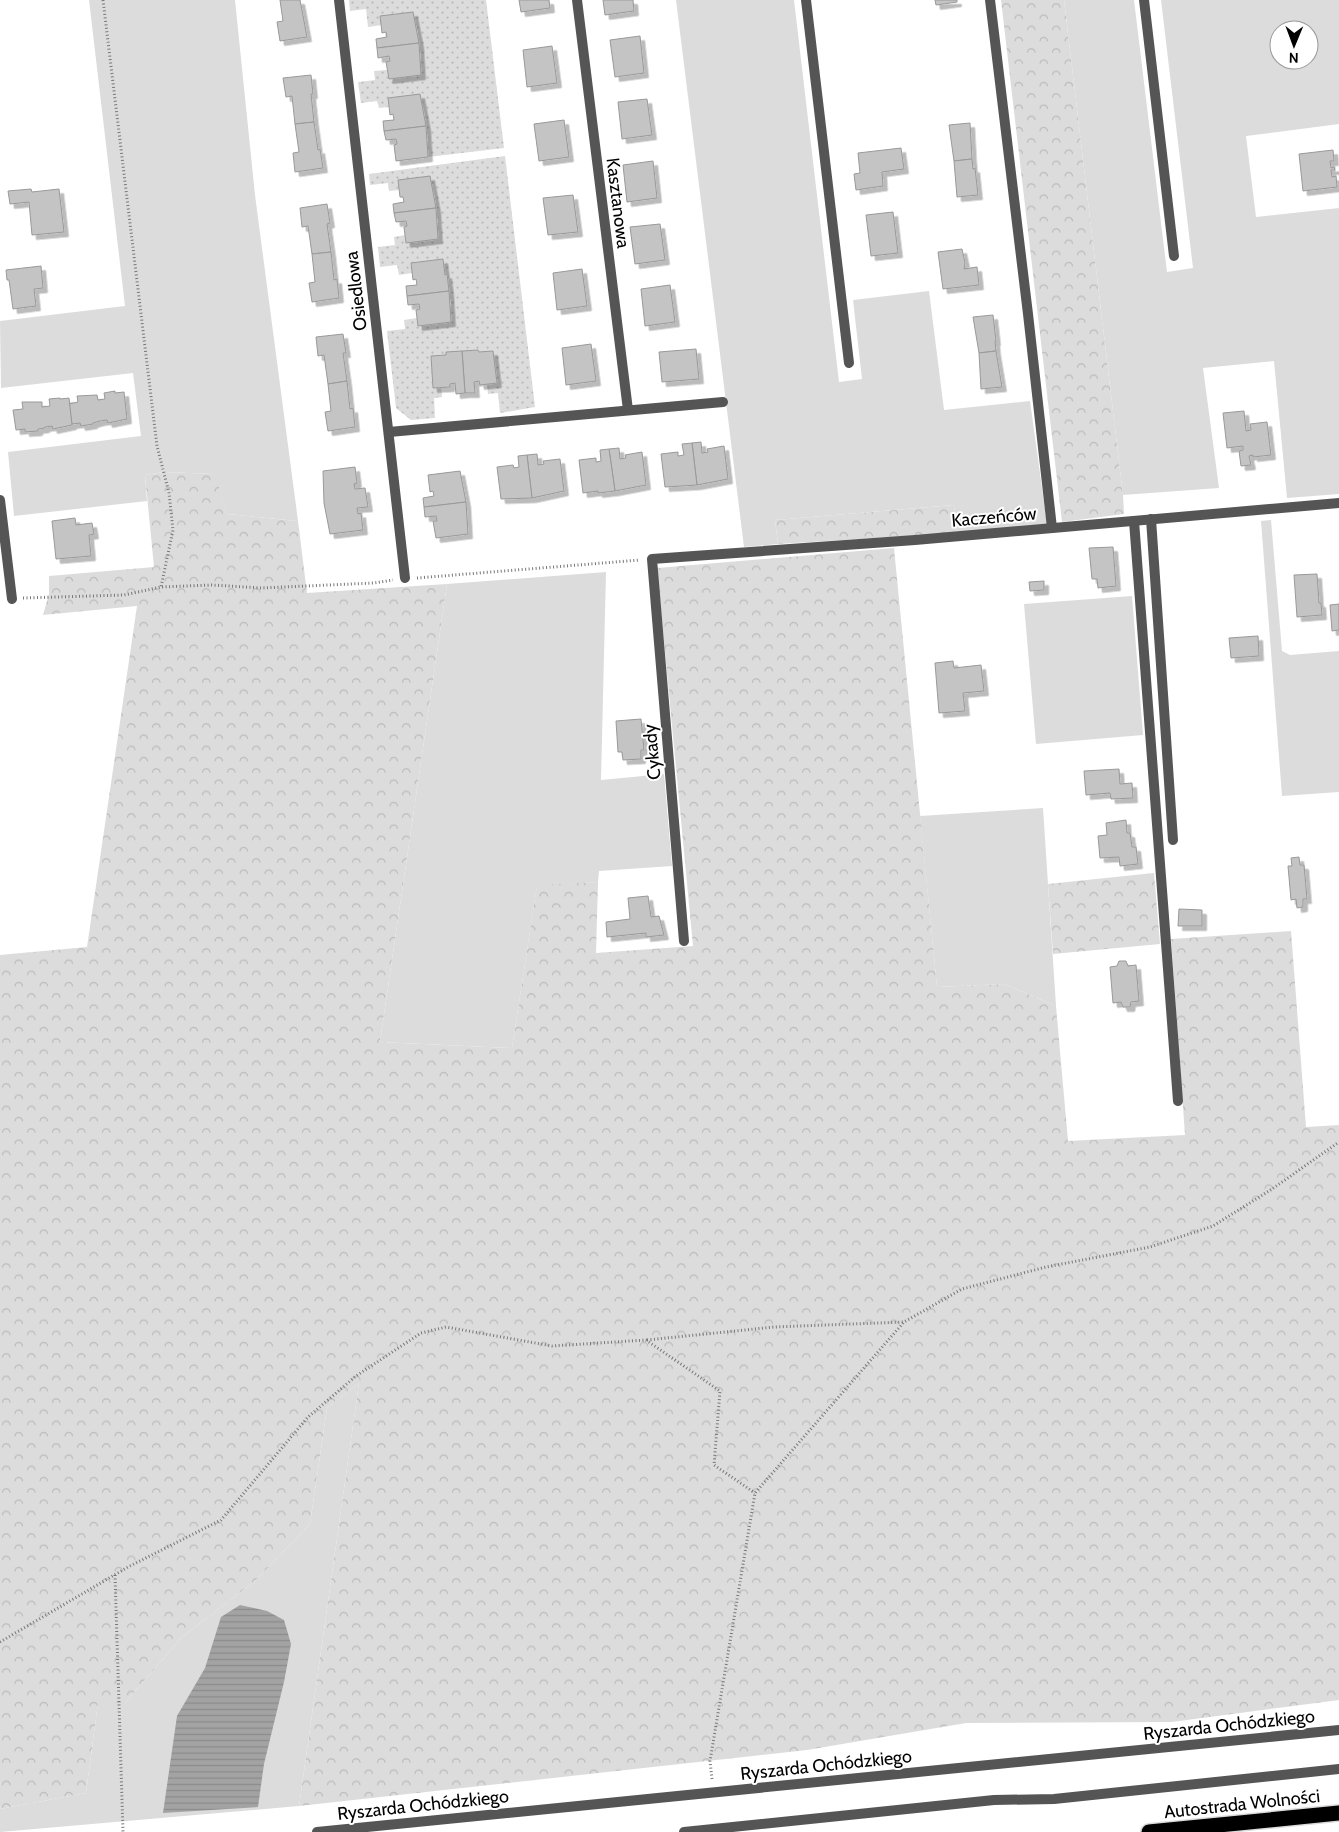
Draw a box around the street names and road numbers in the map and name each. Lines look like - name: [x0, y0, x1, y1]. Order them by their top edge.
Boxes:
- street label: Kasztanowa: [602, 157, 635, 250]
- street label: Osiedlowa: [340, 250, 372, 332]
- street label: Kaczeńców: [950, 502, 1038, 532]
- street label: Cykady: [639, 723, 665, 781]
- street label: Ryszarda Ochódzkiego: [1142, 1705, 1316, 1745]
- street label: Ryszarda Ochódzkiego: [739, 1745, 913, 1785]
- street label: Ryszarda Ochódzkiego: [336, 1785, 510, 1825]
- street label: Autostrada Wolności: [1163, 1785, 1321, 1823]

